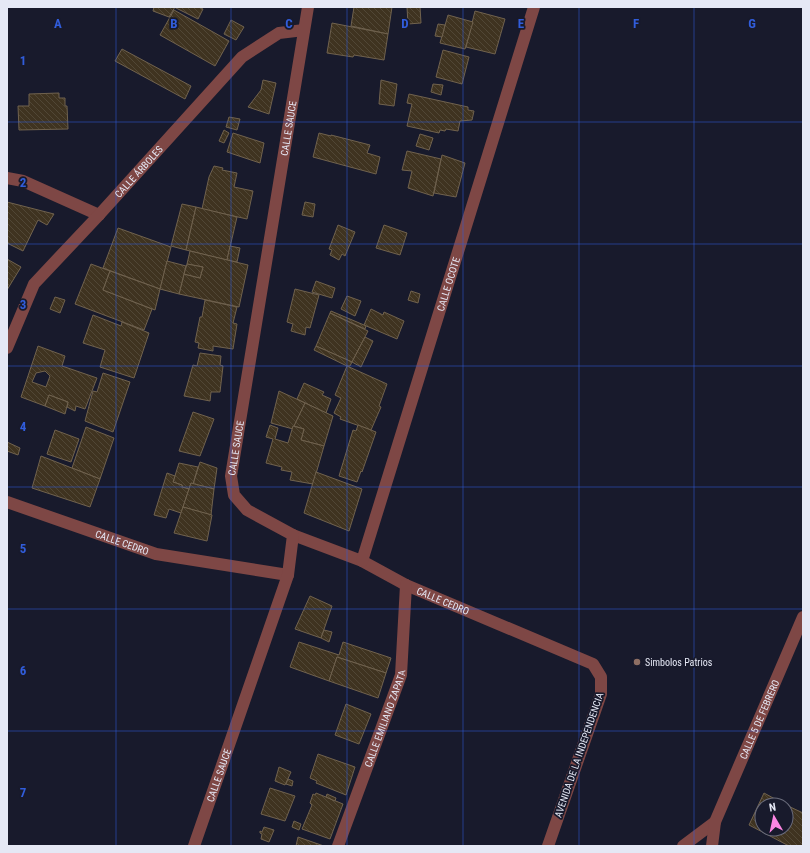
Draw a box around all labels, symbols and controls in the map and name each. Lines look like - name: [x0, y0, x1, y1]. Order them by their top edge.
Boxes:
- text: A: [54, 16, 62, 31]
- text: B: [170, 16, 178, 31]
- text: C: [285, 16, 293, 31]
- text: D: [401, 16, 409, 31]
- text: E: [518, 16, 525, 31]
- text: F: [633, 16, 639, 31]
- text: G: [748, 16, 756, 31]
- text: 1: [20, 53, 26, 68]
- street label: CALLE SAUCE: [278, 100, 298, 156]
- street label: CALLE ÁRBOLES: [112, 143, 165, 200]
- text: 2: [20, 175, 27, 190]
- street label: CALLE OCOTE: [434, 256, 462, 312]
- text: 3: [20, 297, 26, 312]
- text: 4: [20, 419, 27, 434]
- street label: CALLE SAUCE: [226, 420, 246, 476]
- street label: CALLE CEDRO: [94, 528, 150, 557]
- text: 5: [20, 541, 27, 556]
- street label: CALLE CEDRO: [415, 585, 471, 617]
- marker: Simbolos Patrios: [632, 657, 642, 667]
- place label: Simbolos Patrios: [645, 657, 713, 668]
- text: 6: [20, 663, 27, 678]
- street label: CALLE EMILIANO ZAPATA: [362, 669, 407, 768]
- street label: CALLE 5 DE FEBRERO: [737, 678, 781, 761]
- street label: AVENIDA DE LA INDEPENDENCIA: [552, 691, 606, 819]
- street label: CALLE SAUCE: [204, 747, 233, 803]
- text: 7: [20, 785, 27, 800]
- north arrow: [754, 797, 794, 837]
- text: N: [768, 801, 777, 815]

